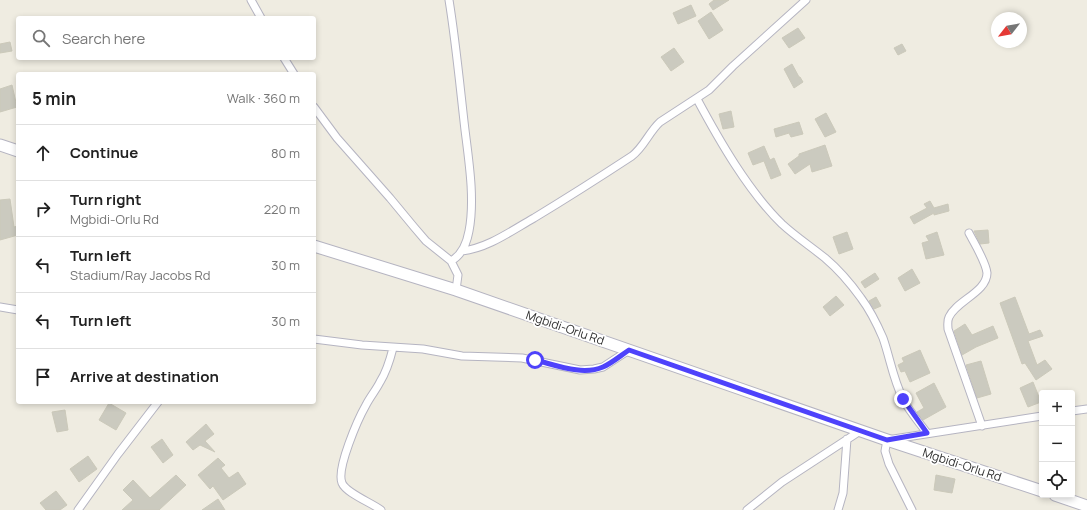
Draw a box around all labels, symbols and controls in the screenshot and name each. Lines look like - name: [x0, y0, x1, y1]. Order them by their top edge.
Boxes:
- north arrow: [991, 12, 1027, 48]
- search box: [16, 16, 316, 60]
- icon: search: [30, 27, 52, 49]
- text: Search here: [62, 28, 145, 49]
- text: 5 min: [32, 87, 76, 110]
- text: Walk · 360 m: [227, 89, 300, 107]
- icon: ahead: [32, 142, 54, 164]
- text: Continue: [70, 142, 138, 163]
- text: 80 m: [271, 144, 300, 162]
- text: Turn right: [70, 189, 141, 210]
- icon: right: [32, 198, 54, 220]
- text: 220 m: [264, 200, 300, 218]
- text: Mgbidi-Orlu Rd: [70, 210, 159, 228]
- text: Turn left: [70, 245, 132, 266]
- icon: left: [32, 254, 54, 276]
- text: 30 m: [271, 256, 300, 274]
- text: Stadium/Ray Jacobs Rd: [70, 266, 210, 284]
- street label: Mgbidi-Orlu Rd: [524, 306, 607, 349]
- icon: left: [32, 310, 54, 332]
- text: Turn left: [70, 310, 132, 331]
- text: 30 m: [271, 312, 300, 330]
- route start: [526, 351, 544, 369]
- icon: arrive: [32, 366, 54, 388]
- text: Arrive at destination: [70, 366, 219, 387]
- route end: [894, 390, 912, 408]
- map controls: [1039, 390, 1075, 498]
- button: +: [1039, 390, 1075, 426]
- button: −: [1039, 426, 1075, 462]
- street label: Mgbidi-Orlu Rd: [920, 444, 1004, 485]
- button: locate: [1039, 462, 1075, 498]

